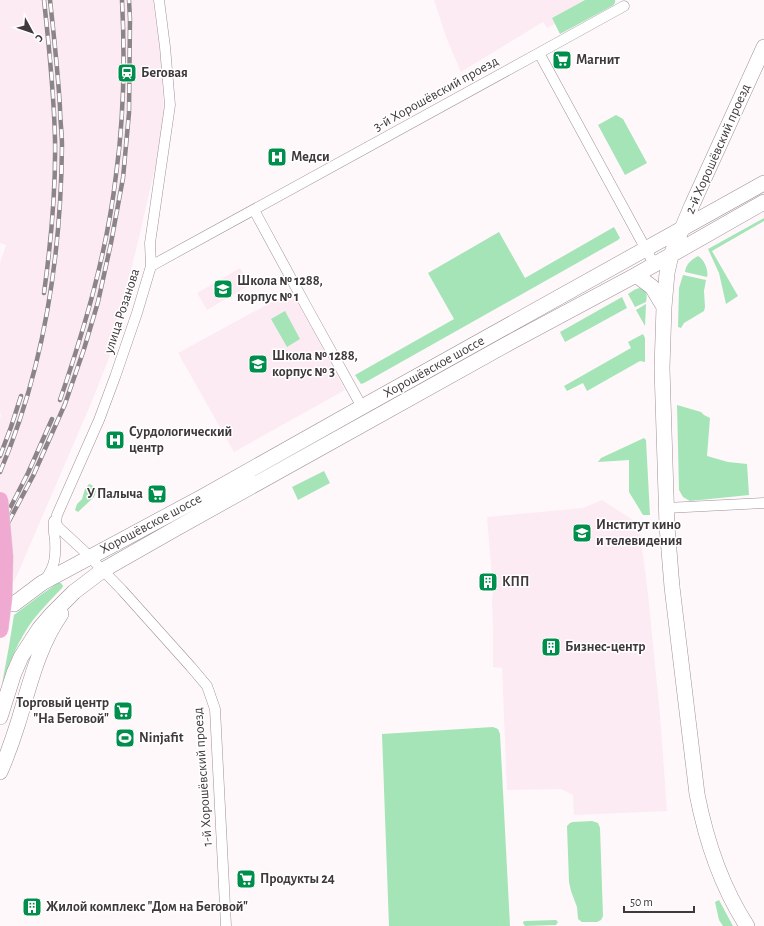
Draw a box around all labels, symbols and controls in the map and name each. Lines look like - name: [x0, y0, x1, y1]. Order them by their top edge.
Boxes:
- north arrow: [12, 12, 52, 52]
- text: С: [33, 32, 45, 44]
- supermarket icon: Магнит: [551, 49, 573, 71]
- place label: Магнит: [576, 53, 620, 67]
- street label: 3-й Хорошёвский проезд: [371, 54, 501, 134]
- station icon: Беговая: [116, 62, 138, 84]
- place label: Беговая: [141, 66, 188, 80]
- street label: 2-й Хорошёвский проезд: [683, 82, 753, 216]
- hospital icon: Медси: [266, 146, 288, 168]
- place label: Медси: [291, 150, 330, 164]
- street label: улица Розанова: [101, 266, 142, 356]
- place label: Школа № 1288, корпус № 1: [237, 274, 323, 304]
- school or university icon: Школа № 1288, корпус № 1: [212, 278, 234, 300]
- street label: Хорошёвское шоссе: [381, 333, 487, 401]
- place label: Школа № 1288, корпус № 3: [272, 349, 358, 379]
- school or university icon: Школа № 1288, корпус № 3: [247, 353, 269, 375]
- place label: Сурдологический центр: [129, 425, 232, 455]
- hospital icon: Сурдологический центр: [104, 429, 126, 451]
- supermarket icon: У Палыча: [146, 483, 168, 505]
- place label: У Палыча: [87, 487, 143, 501]
- street label: Хорошёвское шоссе: [98, 491, 204, 557]
- place label: Институт кино и телевидения: [596, 518, 682, 548]
- school or university icon: Институт кино и телевидения: [571, 522, 593, 544]
- building icon: КПП: [477, 571, 499, 593]
- place label: КПП: [502, 575, 529, 589]
- building icon: Бизнес-центр: [540, 636, 562, 658]
- place label: Бизнес-центр: [565, 640, 645, 654]
- place label: Торговый центр "На Беговой": [16, 696, 109, 726]
- supermarket icon: Торговый центр "На Беговой": [112, 700, 134, 722]
- street label: 1-й Хорошёвский проезд: [191, 707, 215, 847]
- sports icon: Ninjafit: [114, 727, 136, 749]
- place label: Ninjafit: [139, 731, 184, 745]
- supermarket icon: Продукты 24: [235, 868, 257, 890]
- place label: Продукты 24: [260, 872, 335, 886]
- scale bar: [624, 888, 694, 914]
- building icon: Жилой комплекс "Дом на Беговой": [21, 896, 43, 918]
- text: 50 m: [630, 896, 653, 908]
- place label: Жилой комплекс "Дом на Беговой": [46, 900, 248, 914]

